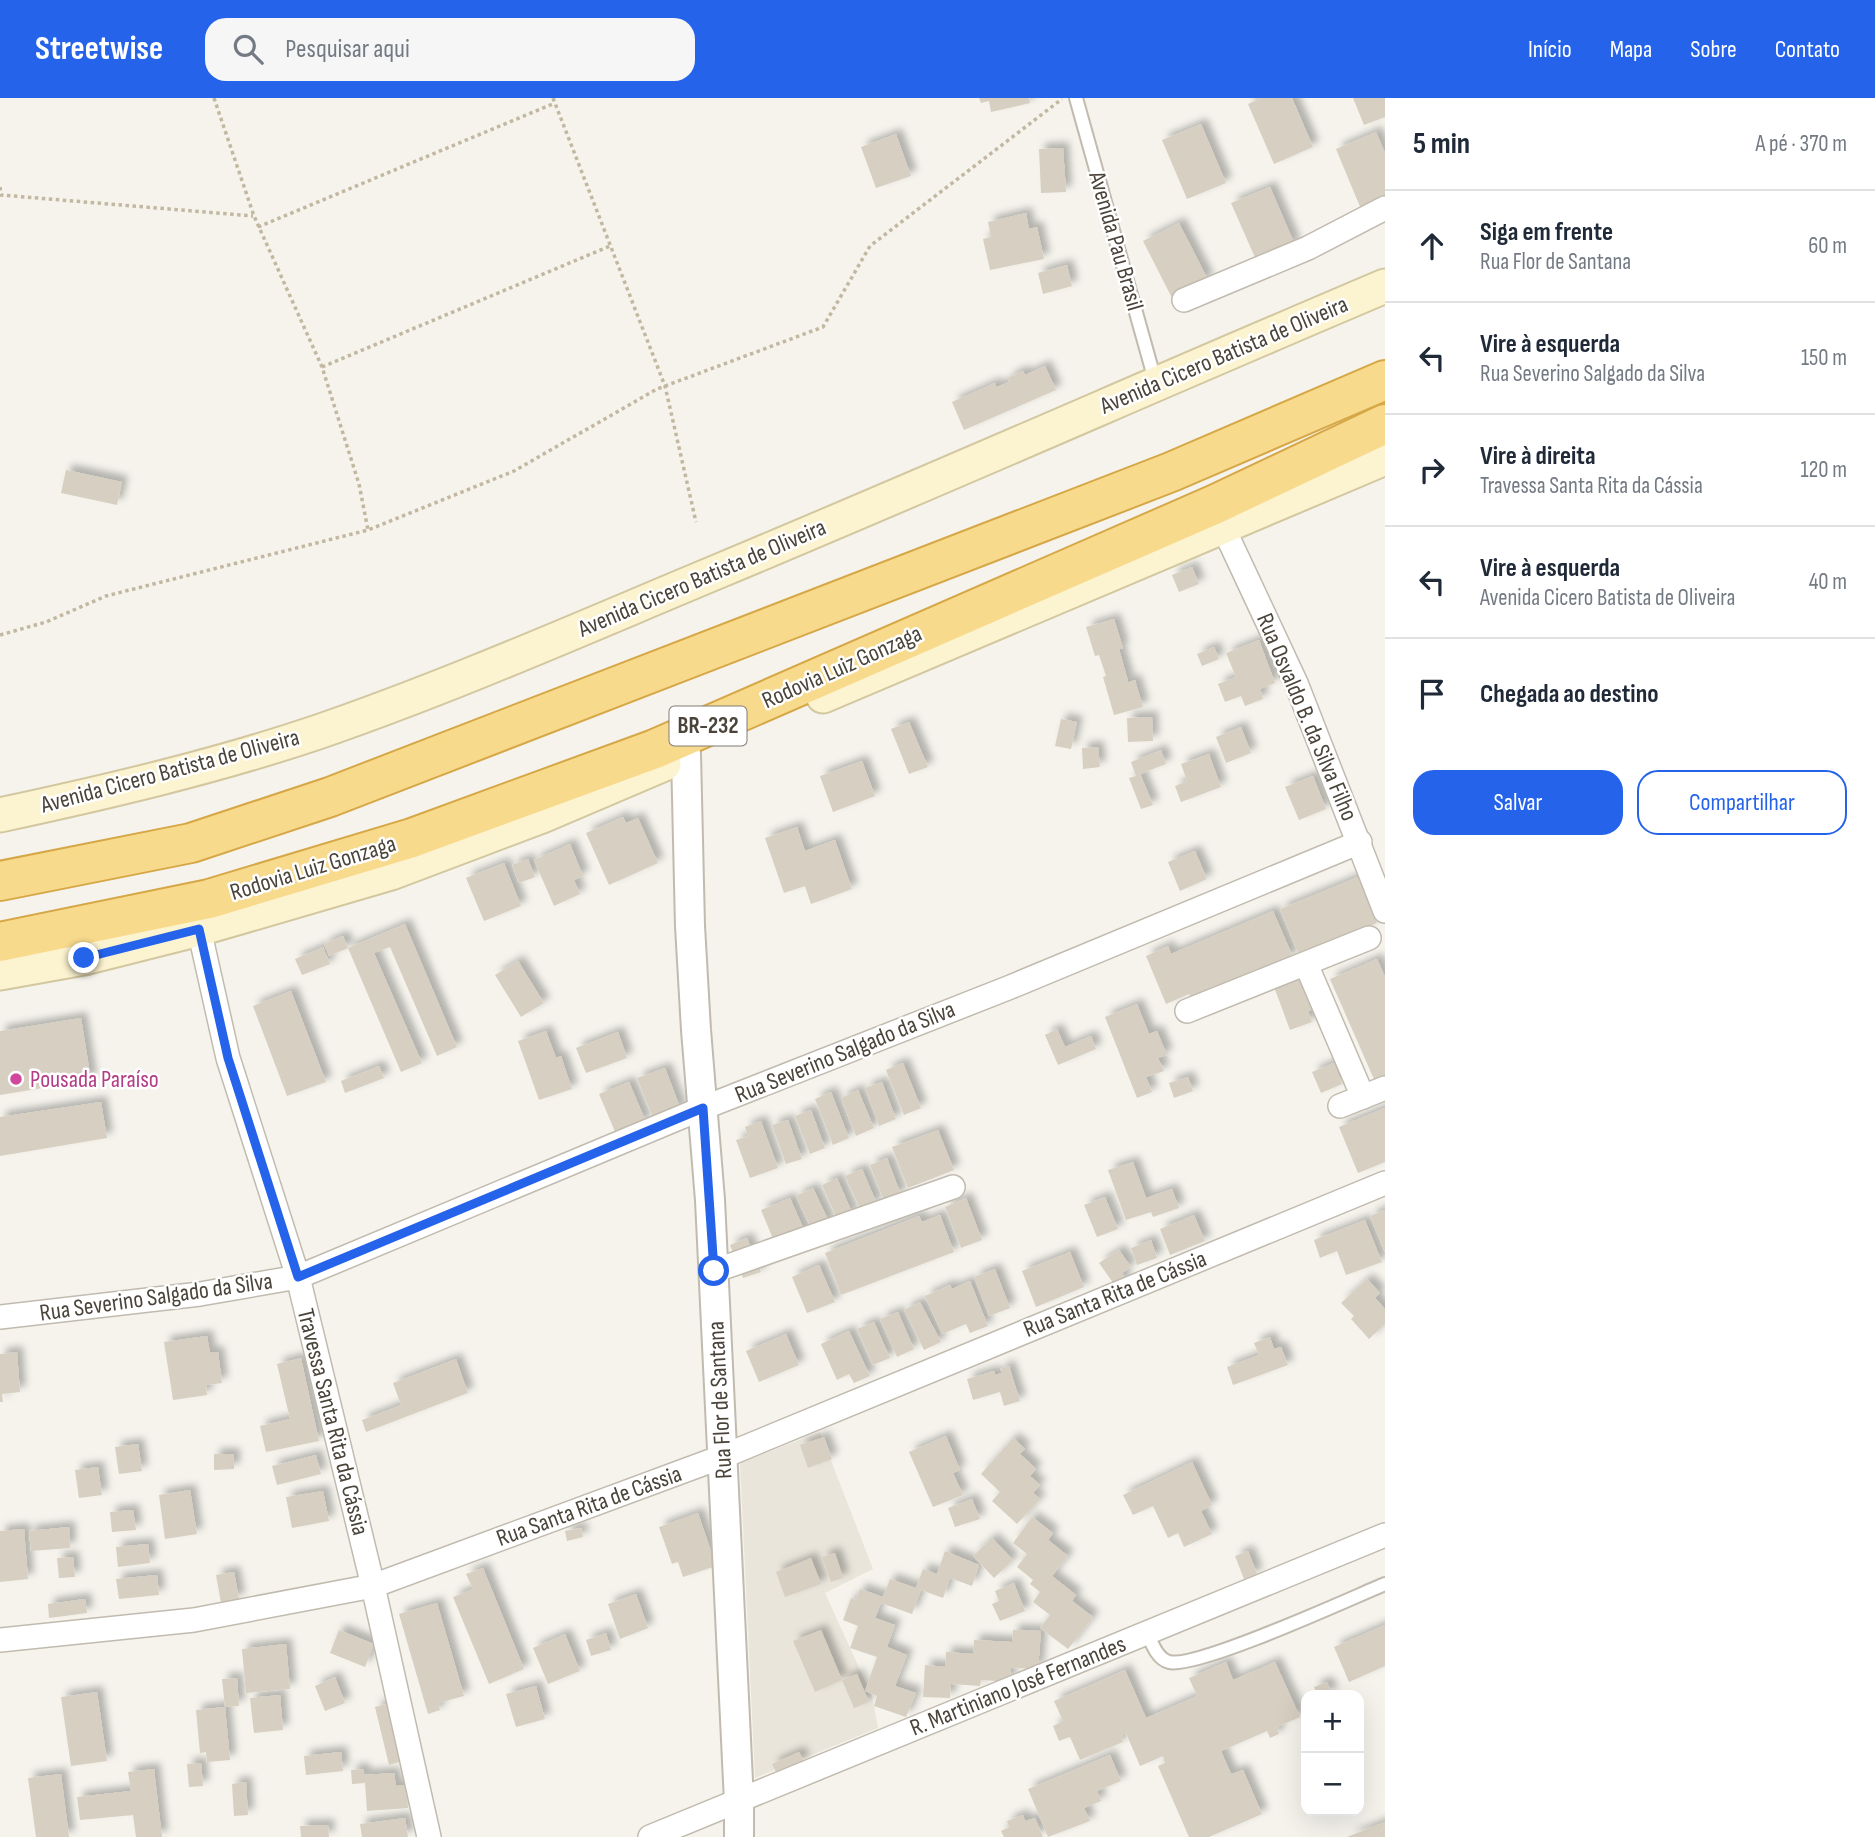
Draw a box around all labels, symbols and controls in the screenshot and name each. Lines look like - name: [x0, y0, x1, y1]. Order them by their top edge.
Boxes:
- search box: [205, 18, 695, 81]
- text: Streetwise: [35, 29, 163, 69]
- icon: search: [229, 30, 267, 68]
- text: Pesquisar aqui: [285, 34, 410, 65]
- text: Início: [1528, 35, 1572, 64]
- text: Mapa: [1610, 35, 1652, 64]
- text: Sobre: [1690, 35, 1737, 64]
- text: Contato: [1775, 35, 1840, 64]
- text: 5 min: [1413, 126, 1470, 162]
- text: A pé · 370 m: [1755, 130, 1847, 158]
- street label: Avenida Pau Brasil: [1082, 167, 1150, 314]
- text: Siga em frente: [1480, 217, 1613, 248]
- icon: ahead: [1413, 227, 1451, 265]
- text: 60 m: [1808, 232, 1847, 260]
- text: Rua Flor de Santana: [1480, 248, 1631, 276]
- street label: Avenida Cicero Batista de Oliveira: [1095, 290, 1352, 421]
- text: Vire à esquerda: [1480, 329, 1620, 360]
- icon: left: [1413, 339, 1451, 377]
- text: 150 m: [1801, 344, 1847, 372]
- text: Rua Severino Salgado da Silva: [1480, 360, 1705, 388]
- text: Vire à direita: [1480, 441, 1596, 472]
- icon: right: [1413, 451, 1451, 489]
- text: 120 m: [1801, 456, 1847, 484]
- text: Travessa Santa Rita da Cássia: [1480, 472, 1703, 500]
- street label: Avenida Cicero Batista de Oliveira: [573, 513, 830, 644]
- text: Vire à esquerda: [1480, 553, 1620, 584]
- icon: left: [1413, 563, 1451, 601]
- text: 40 m: [1809, 568, 1847, 596]
- text: Avenida Cicero Batista de Oliveira: [1480, 584, 1735, 612]
- street label: Rua Osvaldo B. da Silva Filho: [1250, 609, 1364, 825]
- street label: Rodovia Luiz Gonzaga: [758, 619, 926, 715]
- icon: arrive: [1413, 675, 1451, 713]
- text: Chegada ao destino: [1480, 679, 1659, 710]
- road number: BR-232: [670, 706, 746, 746]
- street label: Avenida Cicero Batista de Oliveira: [37, 723, 302, 820]
- button: Salvar: [1413, 770, 1623, 835]
- button: Compartilhar: [1637, 770, 1847, 835]
- street label: Rodovia Luiz Gonzaga: [227, 829, 399, 907]
- route end: [68, 942, 99, 973]
- street label: Rua Severino Salgado da Silva: [731, 995, 959, 1109]
- place label: Pousada Paraíso: [30, 1065, 159, 1094]
- marker: Pousada Paraíso: [8, 1071, 24, 1087]
- street label: Rua Santa Rita de Cássia: [1019, 1244, 1211, 1344]
- route start: [698, 1255, 729, 1286]
- street label: Rua Severino Salgado da Silva: [38, 1266, 274, 1328]
- street label: Travessa Santa Rita da Cássia: [291, 1306, 375, 1538]
- street label: Rua Flor de Santana: [701, 1320, 739, 1480]
- street label: Rua Santa Rita de Cássia: [493, 1459, 685, 1553]
- street label: R. Martiniano José Fernandes: [906, 1629, 1130, 1743]
- map controls: [1301, 1690, 1364, 1816]
- button: +: [1301, 1690, 1364, 1753]
- button: −: [1301, 1753, 1364, 1816]

